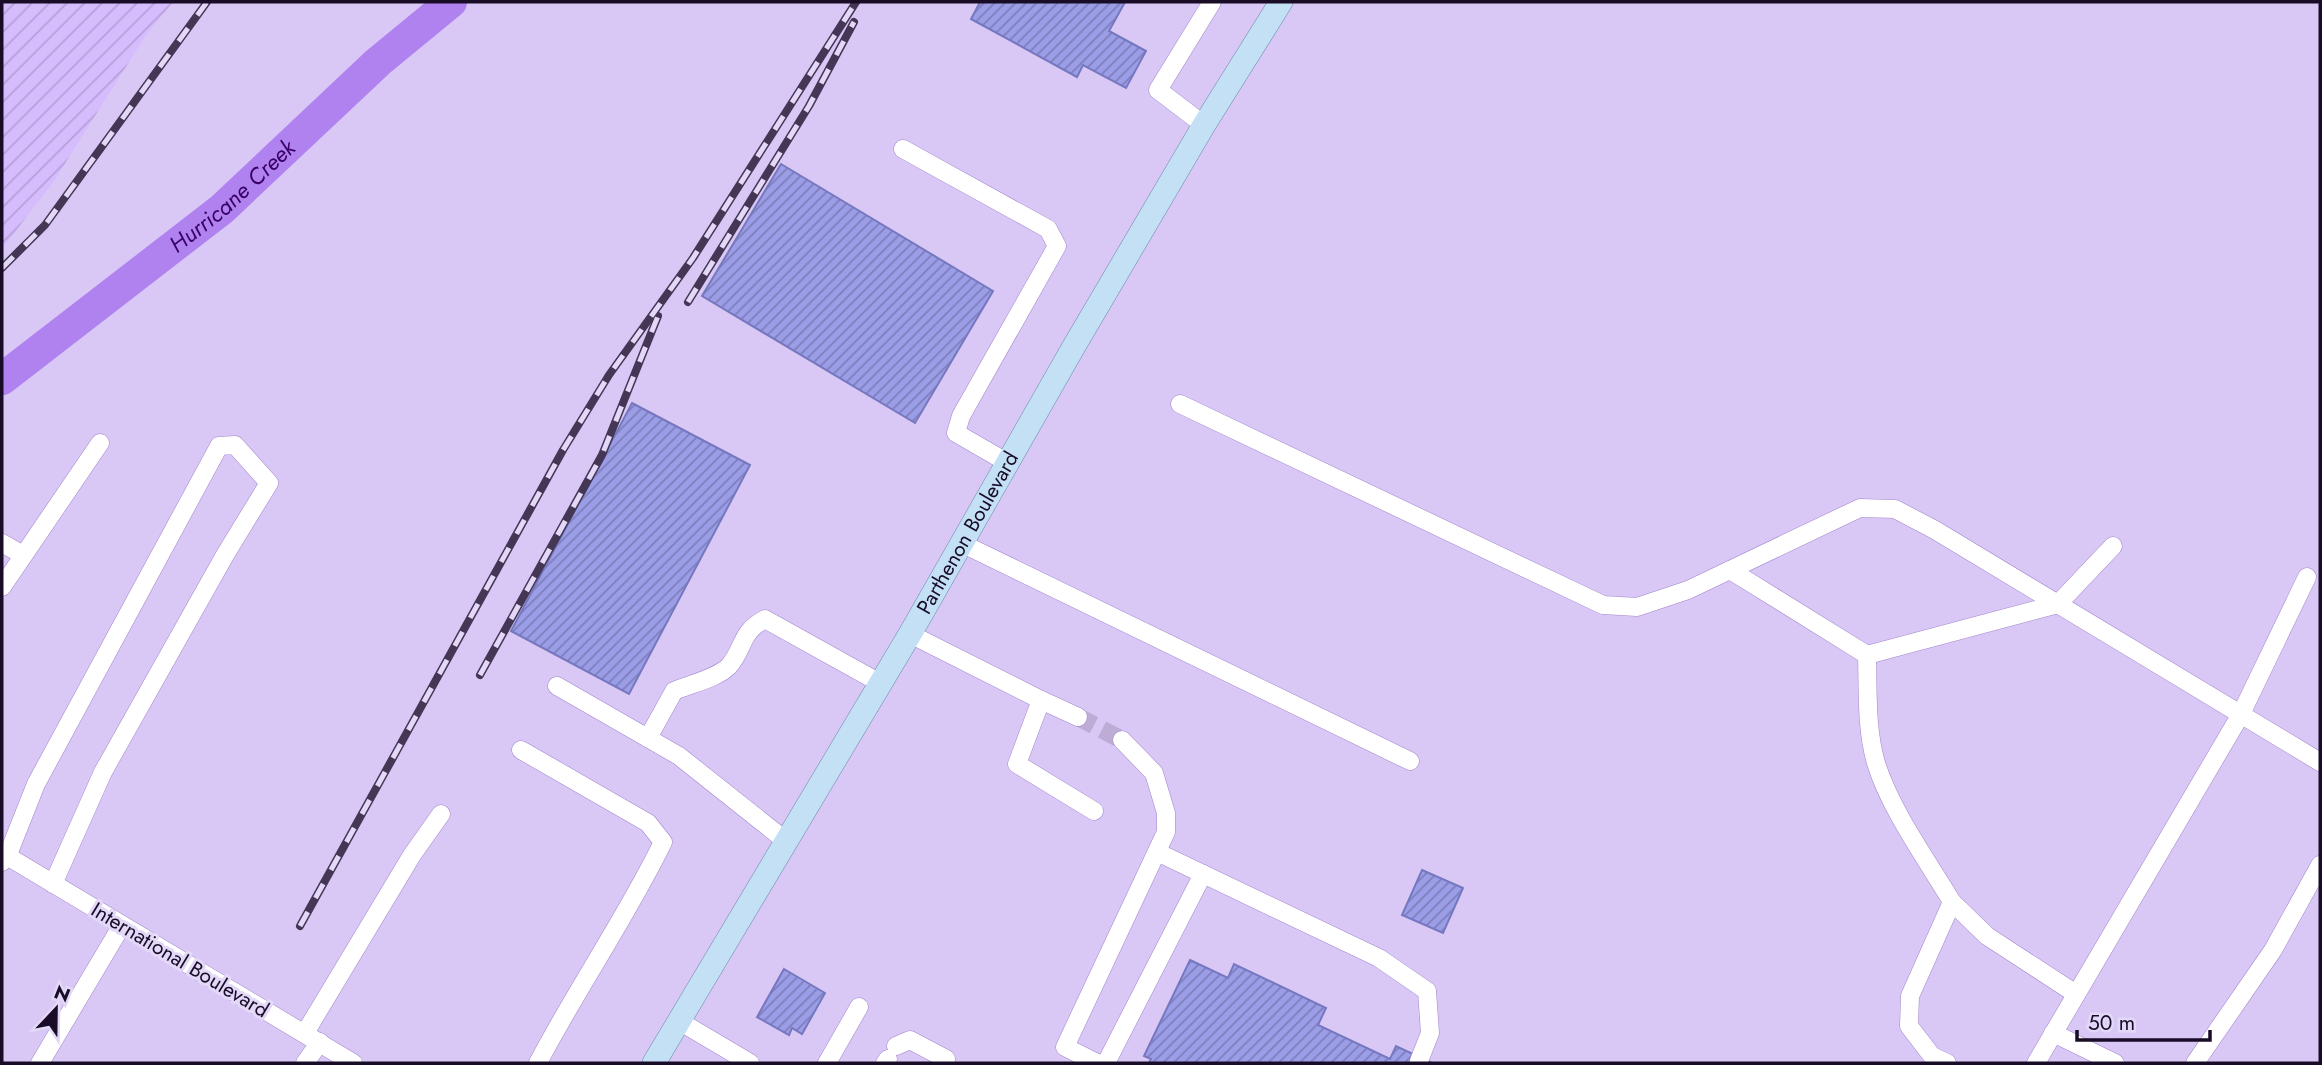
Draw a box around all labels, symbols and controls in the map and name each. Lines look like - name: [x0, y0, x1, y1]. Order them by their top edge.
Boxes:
- water label: Hurricane Creek: [162, 131, 304, 261]
- street label: Parthenon Boulevard: [909, 446, 1026, 620]
- street label: International Boulevard: [85, 895, 275, 1025]
- north arrow: [21, 974, 91, 1044]
- text: N: [50, 978, 74, 1009]
- scale bar: [2077, 998, 2210, 1042]
- text: 50 m: [2088, 1008, 2135, 1038]

